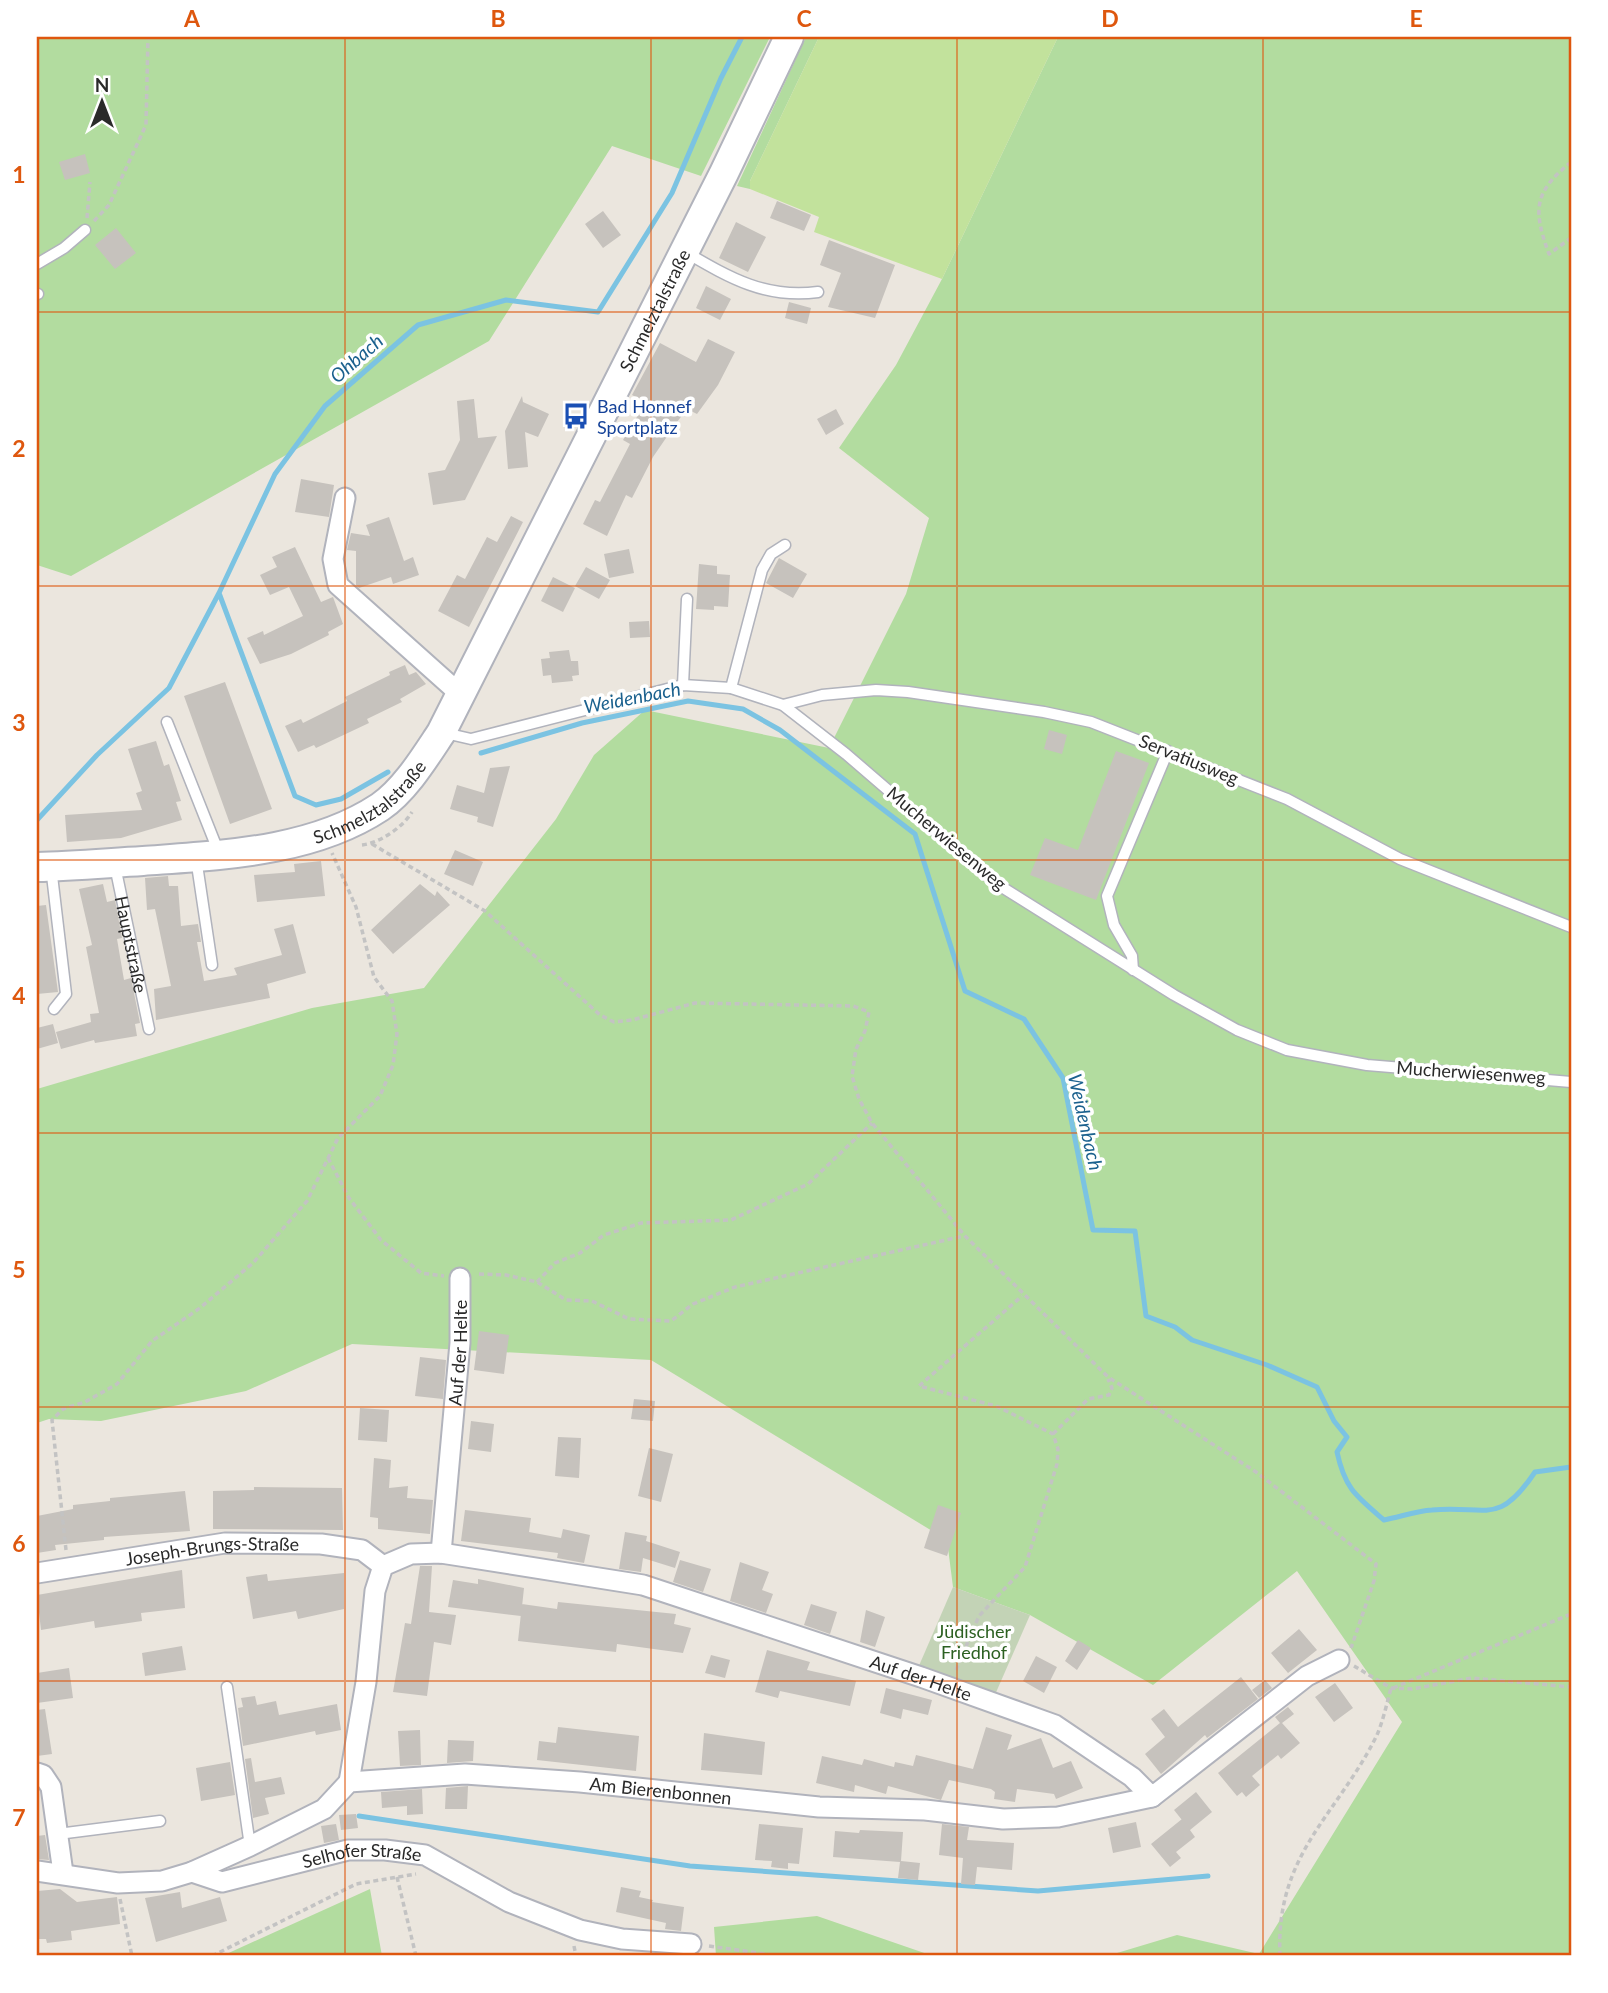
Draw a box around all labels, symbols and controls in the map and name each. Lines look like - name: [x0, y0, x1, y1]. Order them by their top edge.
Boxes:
- text: A: [183, 4, 201, 32]
- text: B: [490, 4, 506, 32]
- text: C: [796, 4, 812, 32]
- text: D: [1101, 4, 1119, 32]
- text: E: [1409, 4, 1423, 32]
- north arrow: [66, 66, 136, 136]
- text: N: [95, 73, 109, 96]
- text: 1: [12, 160, 26, 188]
- street label: Schmelztalstraße: [614, 246, 695, 375]
- water label: Ohbach: [325, 329, 387, 387]
- place label: Bad Honnef Sportplatz: [597, 395, 692, 438]
- bus stop icon: Bad Honnef Sportplatz: [561, 401, 591, 431]
- text: 2: [12, 434, 26, 462]
- water label: Weidenbach: [582, 676, 682, 718]
- text: 3: [12, 708, 26, 736]
- street label: Servatiusweg: [1136, 729, 1242, 789]
- street label: Schmelztalstraße: [310, 756, 430, 848]
- street label: Mucherwiesenweg: [883, 782, 1011, 894]
- street label: Hauptstraße: [111, 894, 152, 995]
- text: 4: [12, 981, 26, 1009]
- street label: Mucherwiesenweg: [1396, 1056, 1546, 1088]
- water label: Weidenbach: [1064, 1072, 1108, 1172]
- text: 5: [12, 1255, 26, 1283]
- street label: Auf der Helte: [443, 1300, 471, 1407]
- text: 6: [12, 1529, 26, 1557]
- street label: Joseph-Brungs-Straße: [124, 1532, 299, 1570]
- park label: Jüdischer Friedhof: [937, 1620, 1012, 1663]
- street label: Auf der Helte: [867, 1650, 975, 1705]
- street label: Am Bierenbonnen: [589, 1772, 733, 1809]
- text: 7: [12, 1803, 26, 1831]
- street label: Selhofer Straße: [300, 1839, 423, 1872]

